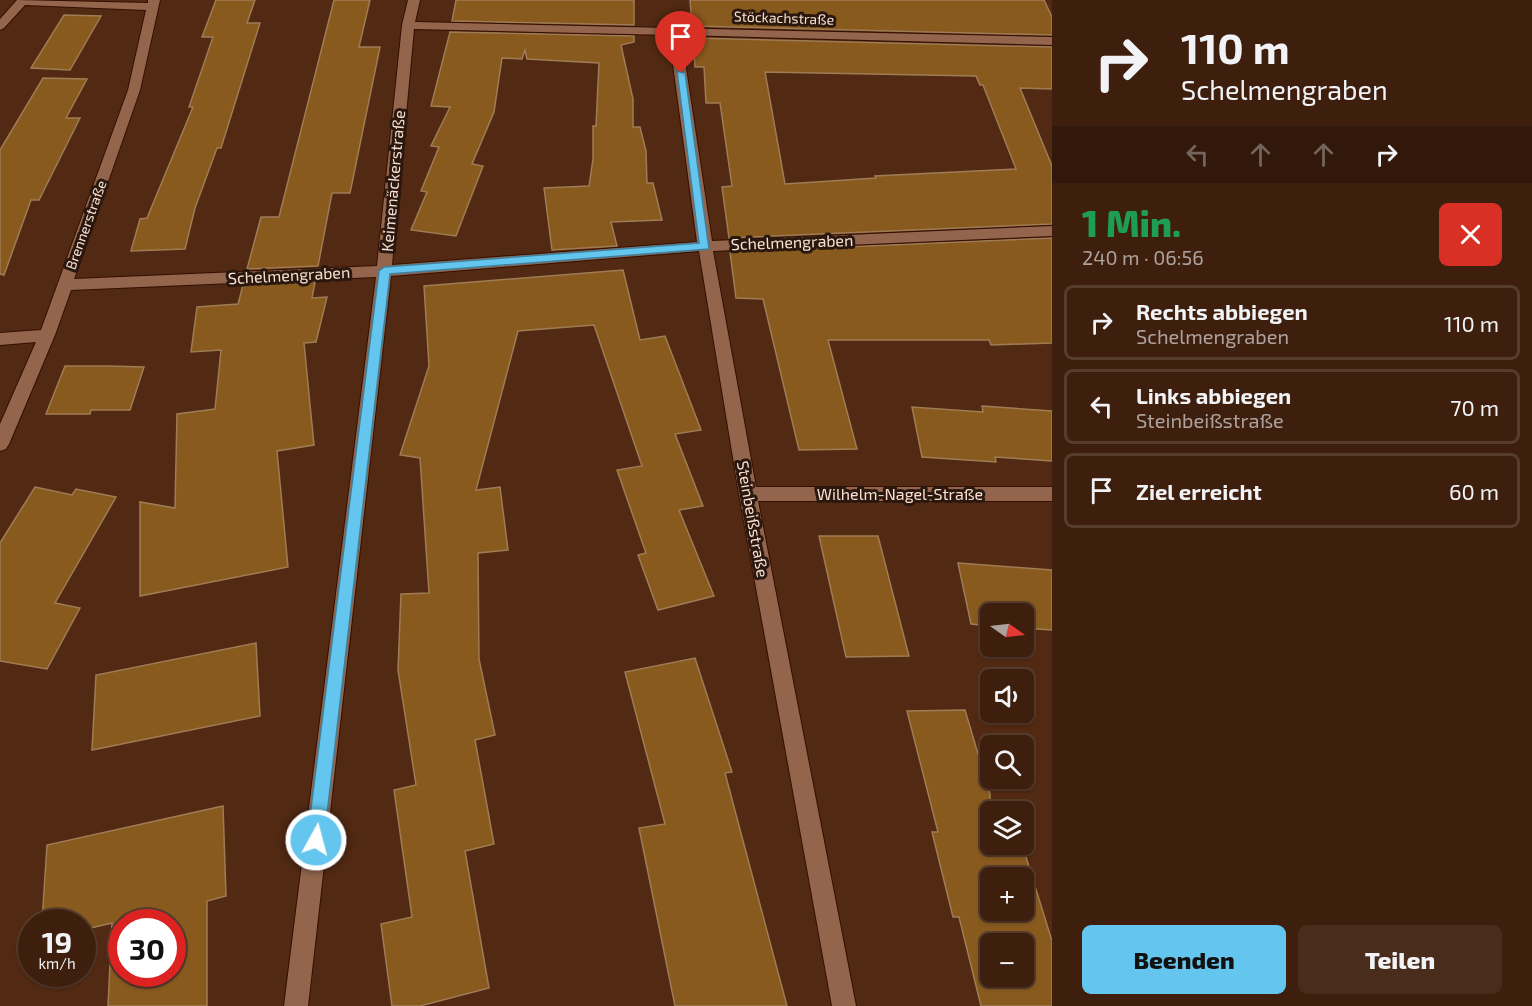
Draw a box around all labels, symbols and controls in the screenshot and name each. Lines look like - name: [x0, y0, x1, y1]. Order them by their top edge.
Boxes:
- street label: Stöckachstraße: [734, 7, 834, 28]
- pin: [655, 11, 706, 73]
- icon: arrive: [664, 20, 697, 53]
- text: 110 m: [1181, 22, 1290, 72]
- icon: right: [1082, 24, 1160, 102]
- text: Schelmengraben: [1181, 73, 1388, 105]
- street label: Keimenäckerstraße: [377, 109, 408, 253]
- icon: left: [1181, 138, 1214, 171]
- icon: ahead: [1244, 138, 1277, 171]
- icon: ahead: [1307, 138, 1340, 171]
- icon: right: [1370, 138, 1403, 171]
- street label: Brennerstraße: [62, 178, 110, 272]
- text: 1 Min.: [1082, 201, 1181, 244]
- button: close: [1439, 203, 1502, 266]
- street label: Schelmengraben: [730, 230, 854, 253]
- text: 240 m · 06:56: [1082, 245, 1204, 269]
- street label: Schelmengraben: [227, 262, 351, 287]
- text: Rechts abbiegen: [1136, 298, 1308, 324]
- icon: right: [1085, 306, 1118, 339]
- text: 110 m: [1444, 310, 1499, 336]
- text: Schelmengraben: [1136, 324, 1289, 348]
- text: Links abbiegen: [1136, 382, 1291, 408]
- icon: left: [1085, 390, 1118, 423]
- text: 70 m: [1450, 394, 1499, 420]
- text: Steinbeißstraße: [1136, 408, 1284, 432]
- street label: Steinbeißstraße: [734, 459, 773, 579]
- icon: arrive: [1085, 474, 1118, 507]
- text: Ziel erreicht: [1136, 478, 1262, 504]
- text: 60 m: [1449, 478, 1499, 504]
- street label: Wilhelm-Nagel-Straße: [817, 484, 983, 503]
- north arrow: [980, 603, 1034, 657]
- map controls: [980, 603, 1034, 987]
- button: sound: [980, 669, 1034, 723]
- button: search: [980, 735, 1034, 789]
- button: layers: [980, 801, 1034, 855]
- position arrow: [284, 808, 348, 872]
- button: +: [980, 867, 1034, 921]
- speed limit sign: 30: [108, 909, 186, 987]
- text: 19: [42, 923, 72, 959]
- button: Beenden: [1082, 925, 1286, 994]
- button: Teilen: [1298, 925, 1502, 994]
- button: −: [980, 933, 1034, 987]
- text: km/h: [38, 954, 76, 972]

